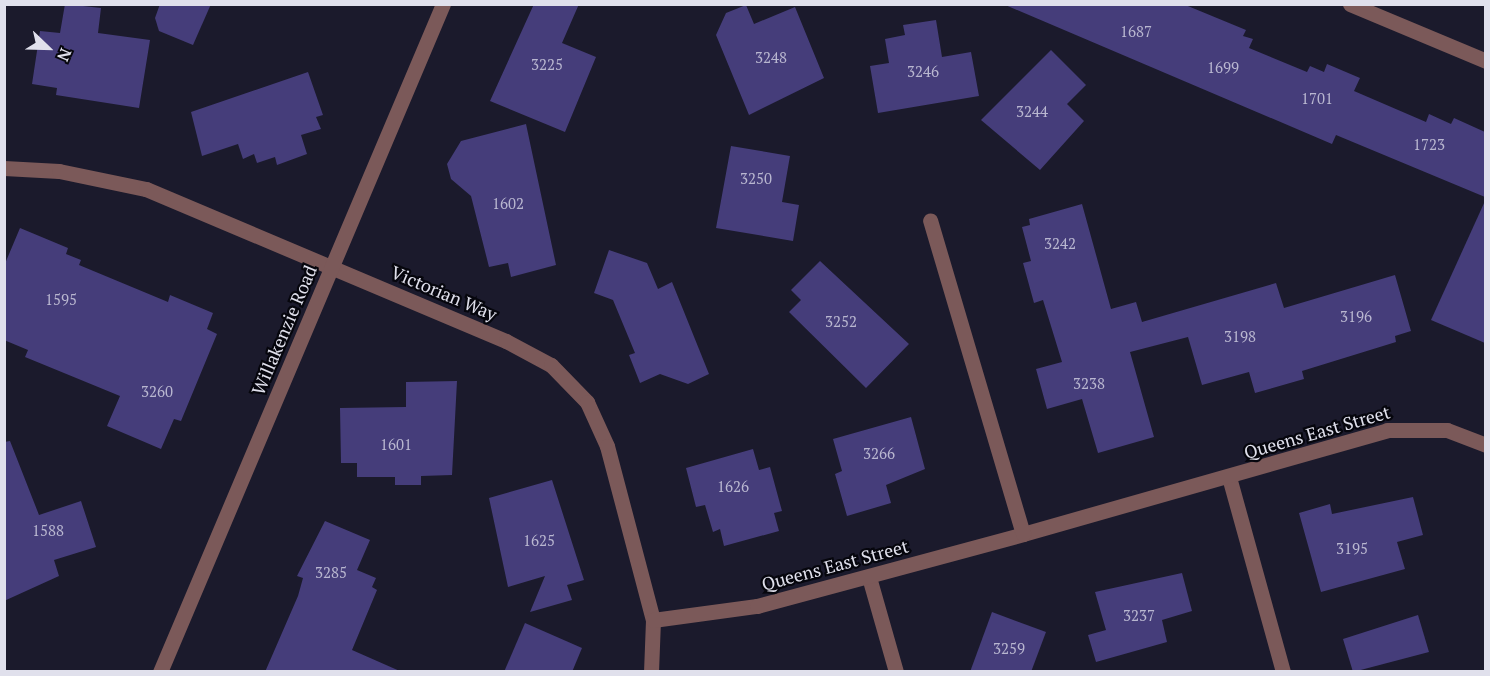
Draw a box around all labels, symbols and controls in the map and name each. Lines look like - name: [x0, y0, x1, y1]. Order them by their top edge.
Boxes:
- north arrow: [18, 18, 78, 78]
- house number: 1687: [1120, 23, 1152, 41]
- text: N: [52, 45, 77, 65]
- house number: 3248: [755, 49, 787, 67]
- house number: 3225: [531, 56, 563, 74]
- house number: 1699: [1207, 59, 1239, 77]
- house number: 3246: [907, 63, 939, 81]
- house number: 1701: [1301, 90, 1333, 108]
- house number: 3244: [1016, 103, 1048, 121]
- house number: 1723: [1413, 136, 1445, 154]
- house number: 3250: [740, 170, 772, 188]
- house number: 1602: [492, 195, 524, 213]
- house number: 3242: [1044, 235, 1076, 253]
- street label: Victorian Way: [388, 261, 500, 325]
- street label: Willakenzie Road: [247, 262, 321, 398]
- house number: 1595: [45, 291, 77, 309]
- house number: 3196: [1340, 308, 1372, 326]
- house number: 3252: [825, 313, 857, 331]
- house number: 3198: [1224, 328, 1256, 346]
- house number: 3238: [1073, 375, 1105, 393]
- house number: 3260: [141, 383, 173, 401]
- street label: Queens East Street: [1241, 401, 1393, 463]
- house number: 1601: [380, 436, 412, 454]
- house number: 3266: [863, 445, 895, 463]
- house number: 1626: [717, 478, 749, 496]
- house number: 1588: [32, 522, 64, 540]
- house number: 1625: [523, 532, 555, 550]
- street label: Queens East Street: [759, 535, 911, 595]
- house number: 3195: [1336, 540, 1368, 558]
- house number: 3285: [315, 564, 347, 582]
- house number: 3237: [1123, 607, 1155, 625]
- house number: 3259: [993, 640, 1025, 658]

